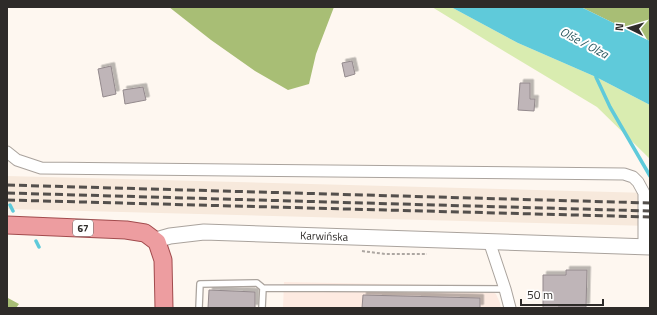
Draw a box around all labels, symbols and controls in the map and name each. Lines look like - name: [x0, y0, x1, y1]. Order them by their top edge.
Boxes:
- north arrow: [609, 8, 649, 48]
- water label: Olše / Olza: [557, 22, 613, 64]
- text: N: [611, 23, 627, 32]
- road number: 67: [73, 220, 93, 236]
- street label: Karwińska: [300, 227, 349, 245]
- scale bar: [521, 281, 603, 307]
- text: 50 m: [527, 285, 553, 304]

